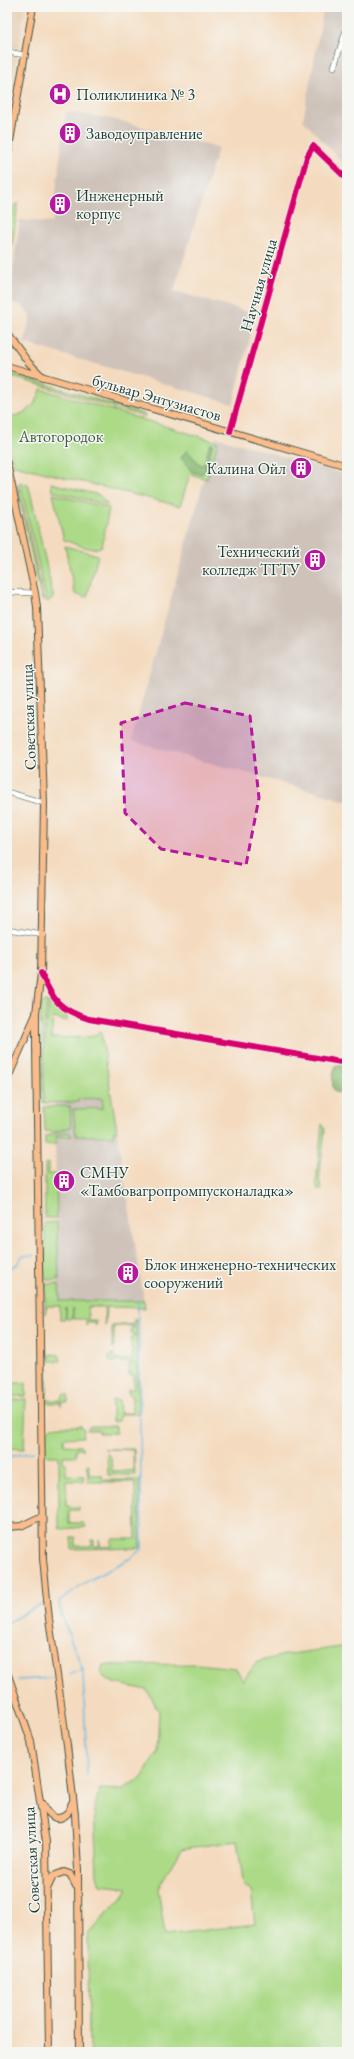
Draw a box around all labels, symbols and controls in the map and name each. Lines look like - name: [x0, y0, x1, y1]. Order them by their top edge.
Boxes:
- hospital icon: Поликлиника № 3: [47, 81, 73, 107]
- place label: Поликлиника № 3: [76, 84, 196, 105]
- building icon: Заводоуправление: [57, 120, 83, 146]
- place label: Заводоуправление: [86, 123, 203, 144]
- place label: Инженерный корпус: [76, 185, 164, 224]
- building icon: Инженерный корпус: [47, 191, 73, 217]
- street label: Научная улица: [235, 236, 282, 334]
- street label: бульвар Энтузиастов: [90, 369, 224, 426]
- park label: Автогородок: [18, 426, 104, 447]
- building icon: Калина Ойл: [288, 455, 314, 481]
- place label: Калина Ойл: [207, 458, 286, 479]
- place label: Технический колледж ТГТУ: [202, 541, 301, 580]
- building icon: Технический колледж ТГТУ: [302, 547, 328, 573]
- street label: Советская улица: [16, 663, 41, 771]
- place label: СМНУ «Тамбовагропромпусконаладка»: [80, 1162, 294, 1201]
- building icon: СМНУ «Тамбовагропромпусконаладка»: [51, 1168, 77, 1194]
- place label: Блок инженерно-технических сооружений: [144, 1254, 336, 1293]
- building icon: Блок инженерно-технических сооружений: [115, 1260, 141, 1286]
- street label: Советская улица: [18, 1806, 45, 1914]

